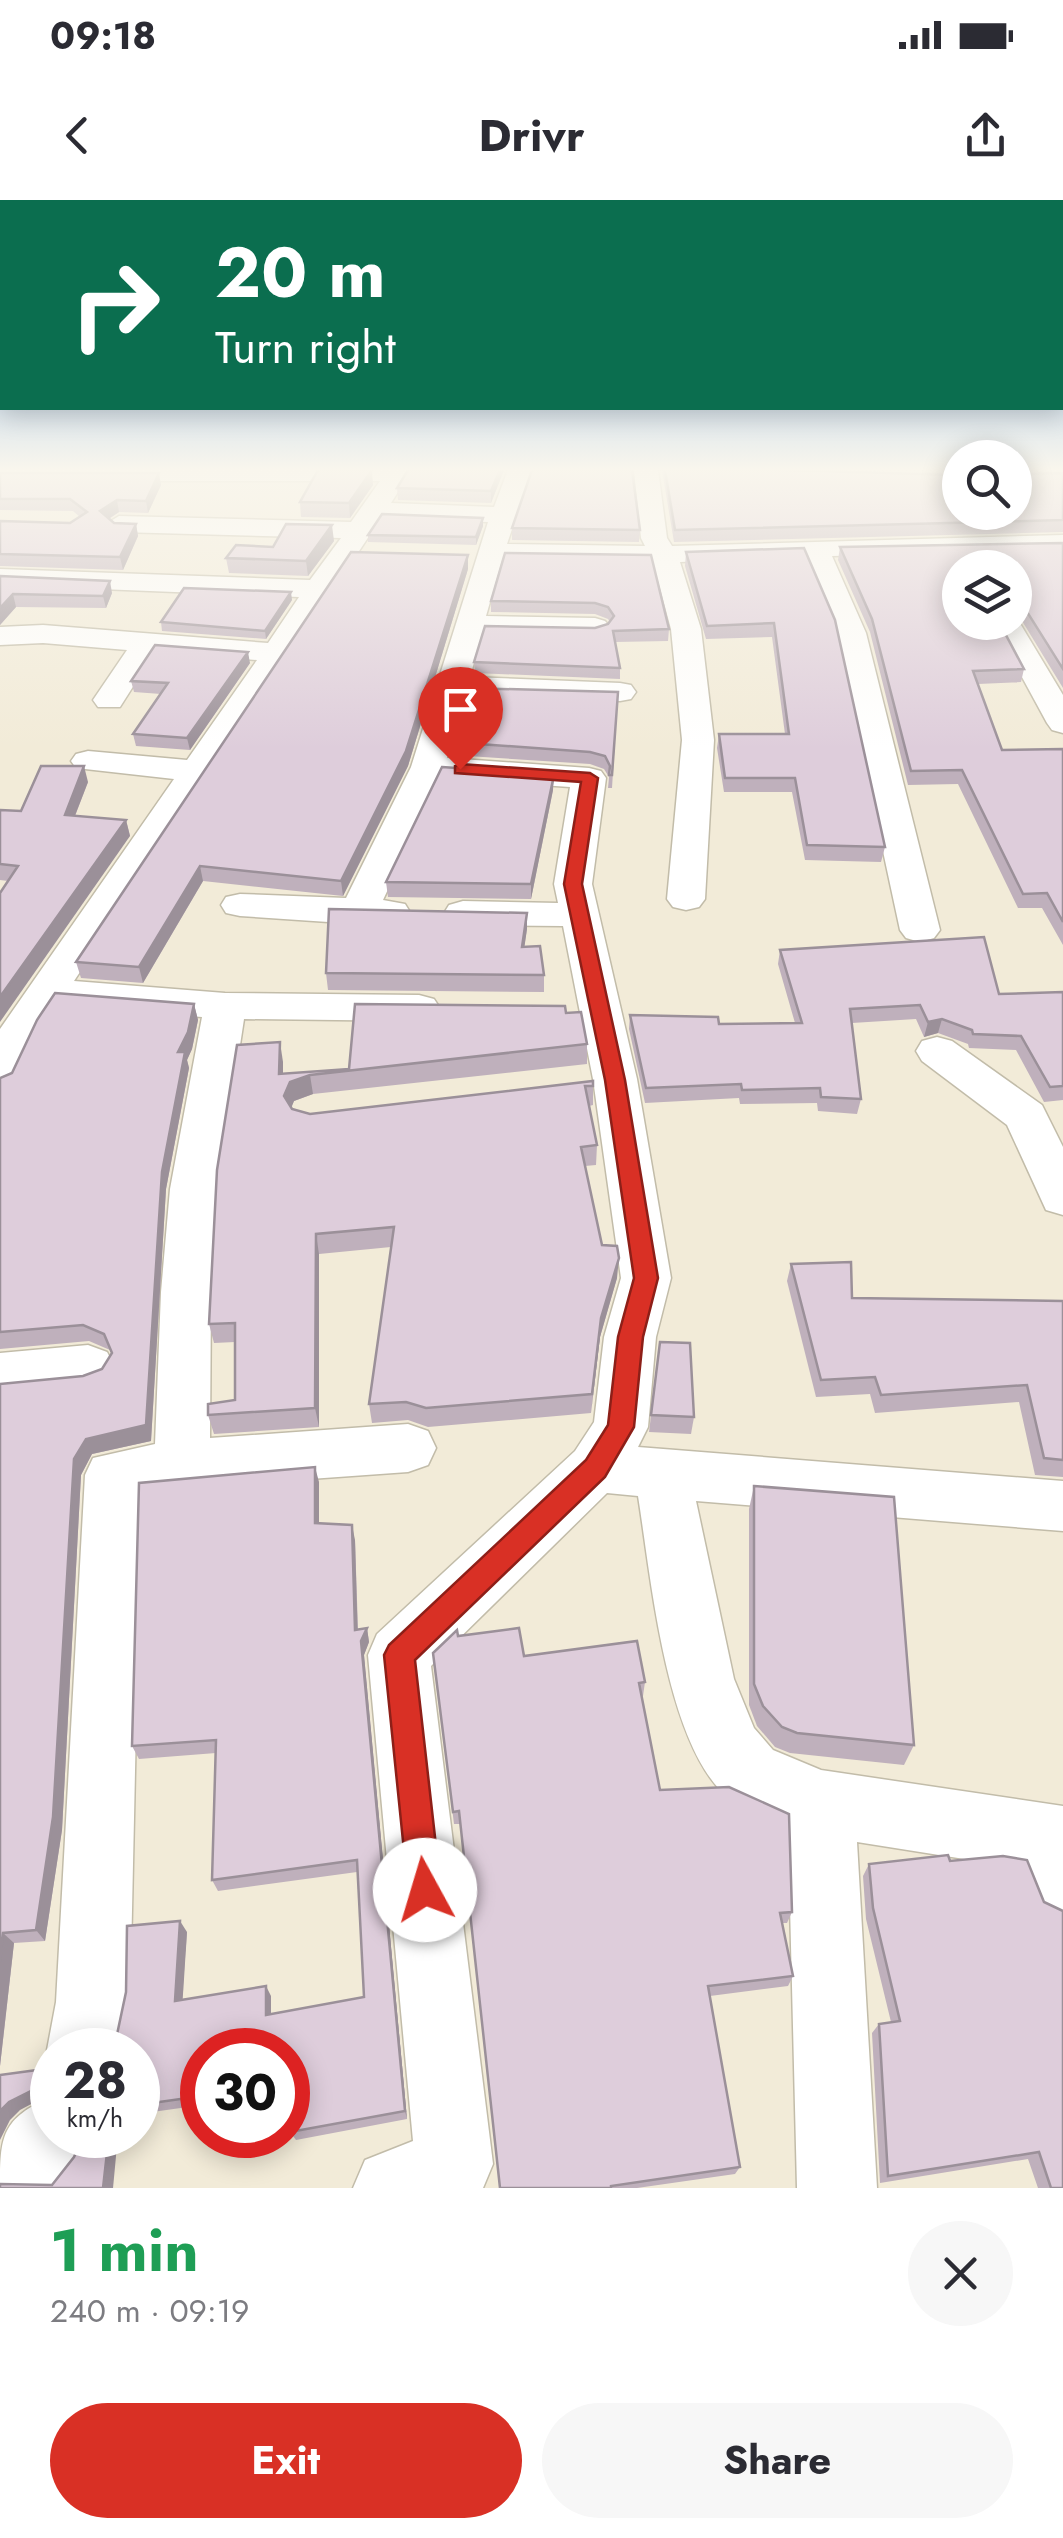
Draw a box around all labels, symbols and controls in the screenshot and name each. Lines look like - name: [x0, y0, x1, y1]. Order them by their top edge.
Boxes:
- text: 09:18: [50, 8, 156, 63]
- text: Drivr: [478, 103, 585, 168]
- icon: back: [50, 108, 105, 163]
- icon: share: [958, 108, 1013, 163]
- text: 20 m: [215, 222, 386, 323]
- icon: right: [50, 240, 180, 370]
- text: Turn right: [215, 315, 396, 380]
- map controls: [942, 440, 1032, 640]
- button: search: [942, 440, 1032, 530]
- button: layers: [942, 550, 1032, 640]
- pin: [418, 667, 503, 770]
- icon: arrive: [433, 682, 488, 737]
- position arrow: [373, 1838, 477, 1942]
- speed limit sign: 30: [180, 2028, 310, 2158]
- text: 28: [63, 2044, 127, 2117]
- text: km/h: [67, 2100, 123, 2136]
- text: 1 min: [50, 2207, 199, 2294]
- button: close: [908, 2221, 1013, 2326]
- text: 240 m · 09:19: [50, 2288, 250, 2334]
- button: Exit: [50, 2403, 522, 2518]
- button: Share: [542, 2403, 1013, 2518]

